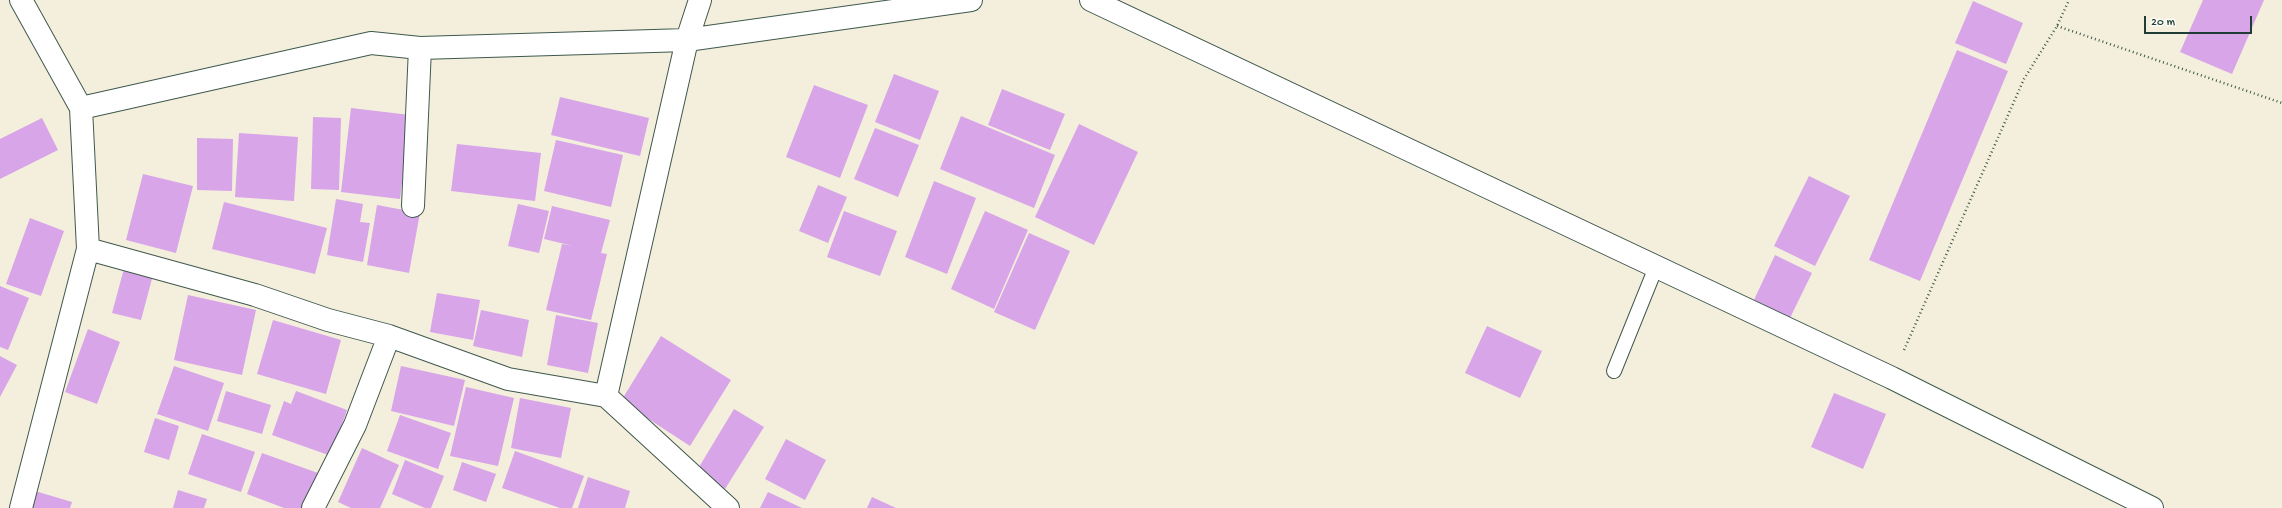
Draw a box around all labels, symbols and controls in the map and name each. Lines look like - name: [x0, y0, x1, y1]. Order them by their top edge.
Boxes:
- scale bar: [2146, 8, 2254, 34]
- text: 20 m: [2151, 16, 2175, 30]

